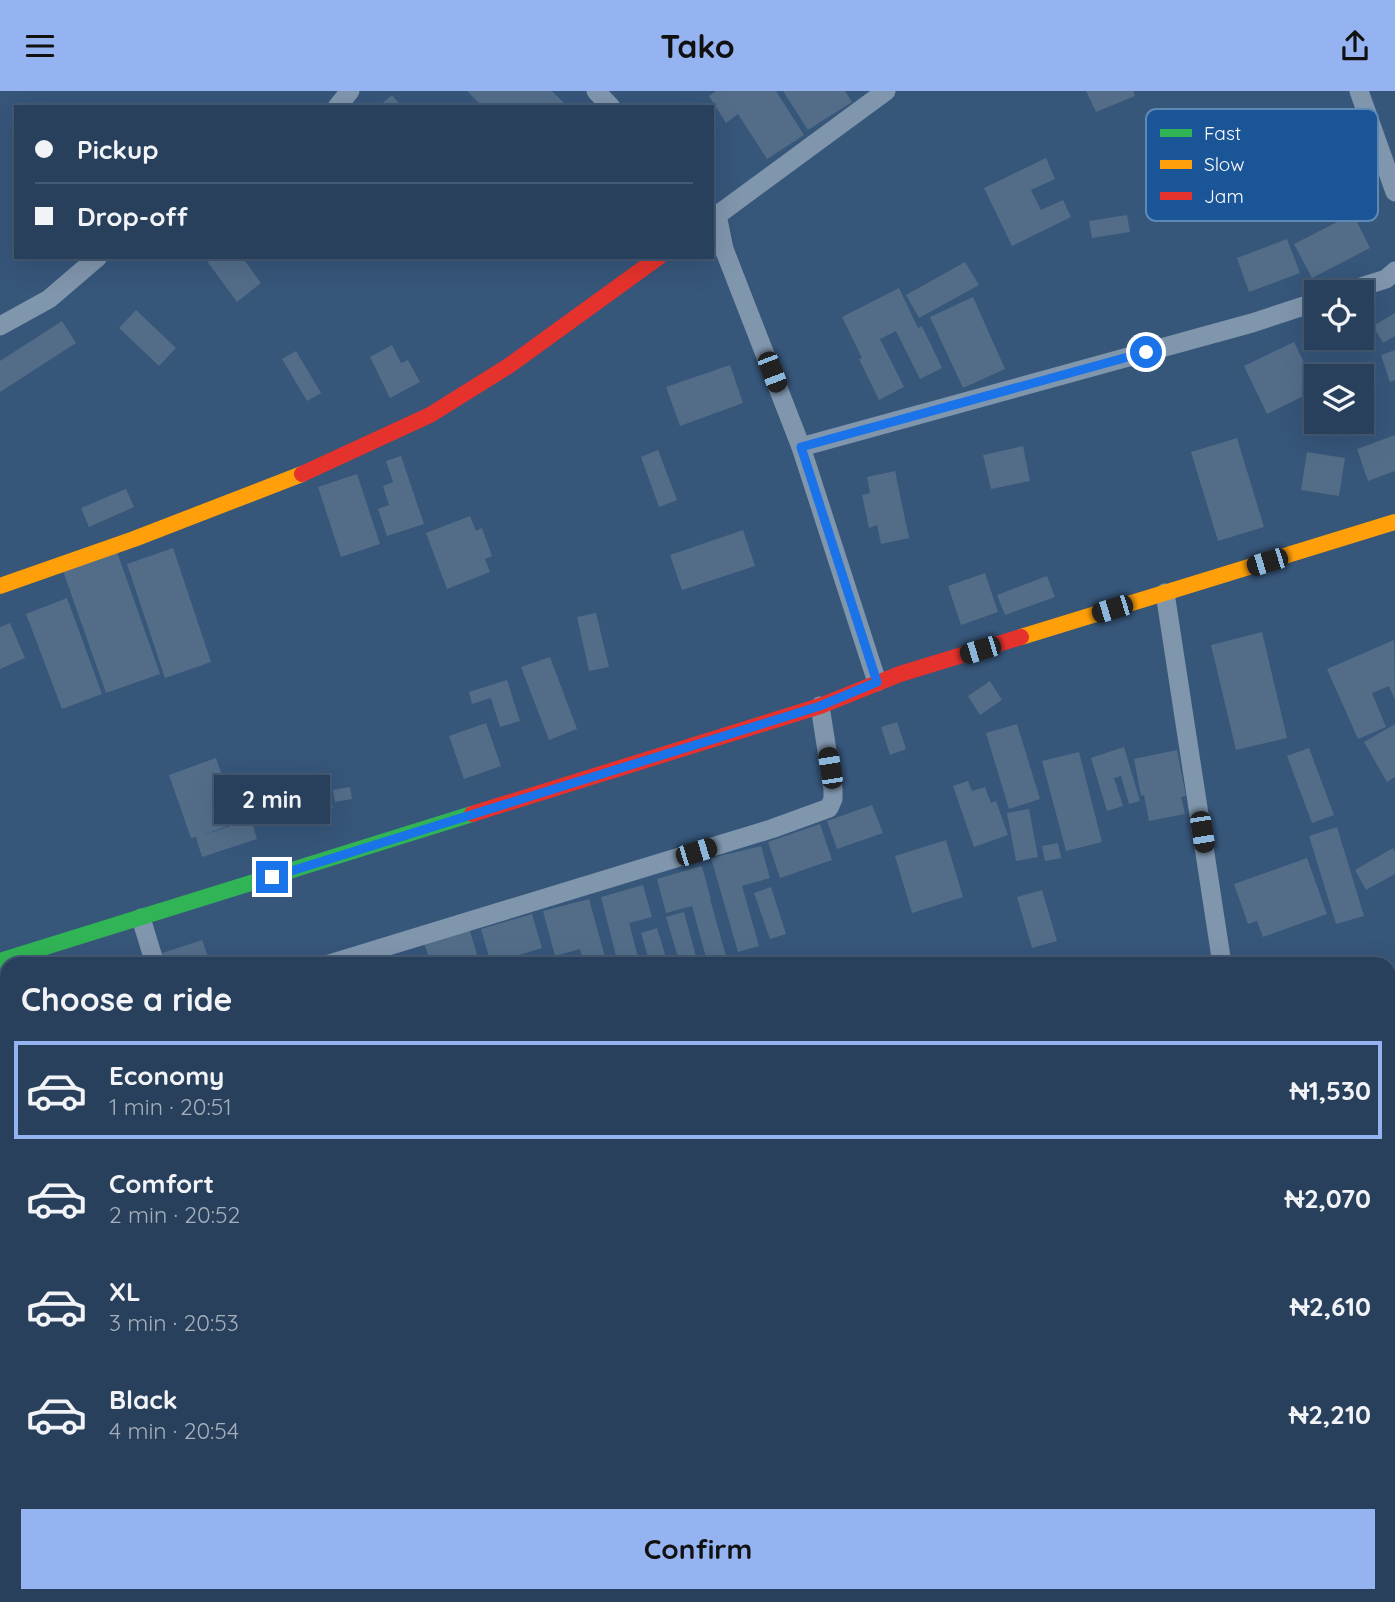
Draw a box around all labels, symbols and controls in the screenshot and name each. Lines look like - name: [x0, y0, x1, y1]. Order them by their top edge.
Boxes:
- text: Tako: [660, 26, 735, 66]
- icon: menu: [21, 27, 59, 65]
- icon: share: [1336, 27, 1374, 65]
- legend: [1146, 109, 1378, 221]
- text: Fast: [1204, 121, 1241, 145]
- text: Pickup: [77, 133, 159, 166]
- text: Slow: [1204, 152, 1245, 176]
- text: Jam: [1204, 184, 1244, 208]
- text: Drop-off: [77, 200, 188, 233]
- map controls: [1304, 280, 1374, 434]
- button: locate: [1304, 280, 1374, 350]
- route start: [1130, 336, 1162, 368]
- car: [755, 349, 790, 395]
- button: layers: [1304, 364, 1374, 434]
- car: [1244, 546, 1291, 578]
- car: [1089, 593, 1136, 625]
- car: [957, 634, 1004, 666]
- car: [817, 746, 844, 790]
- callout: 2 min: [214, 775, 330, 825]
- text: 2 min: [242, 785, 302, 814]
- car: [1189, 810, 1216, 854]
- car: [673, 836, 720, 868]
- route end: [256, 861, 288, 893]
- text: Choose a ride: [21, 979, 233, 1019]
- icon: car: [25, 1059, 88, 1122]
- text: Economy: [109, 1059, 224, 1092]
- text: ₦1,530: [1290, 1074, 1371, 1107]
- text: 1 min · 20:51: [109, 1092, 232, 1121]
- icon: car: [25, 1167, 88, 1230]
- text: Comfort: [109, 1167, 214, 1200]
- text: ₦2,070: [1285, 1182, 1371, 1215]
- text: 2 min · 20:52: [109, 1200, 240, 1229]
- icon: car: [25, 1275, 88, 1338]
- text: XL: [109, 1275, 141, 1308]
- text: ₦2,610: [1290, 1290, 1371, 1323]
- text: 3 min · 20:53: [109, 1308, 239, 1337]
- icon: car: [25, 1383, 88, 1446]
- text: Black: [109, 1383, 178, 1416]
- text: ₦2,210: [1289, 1398, 1371, 1431]
- text: 4 min · 20:54: [109, 1416, 239, 1445]
- button: Confirm: [21, 1509, 1375, 1589]

